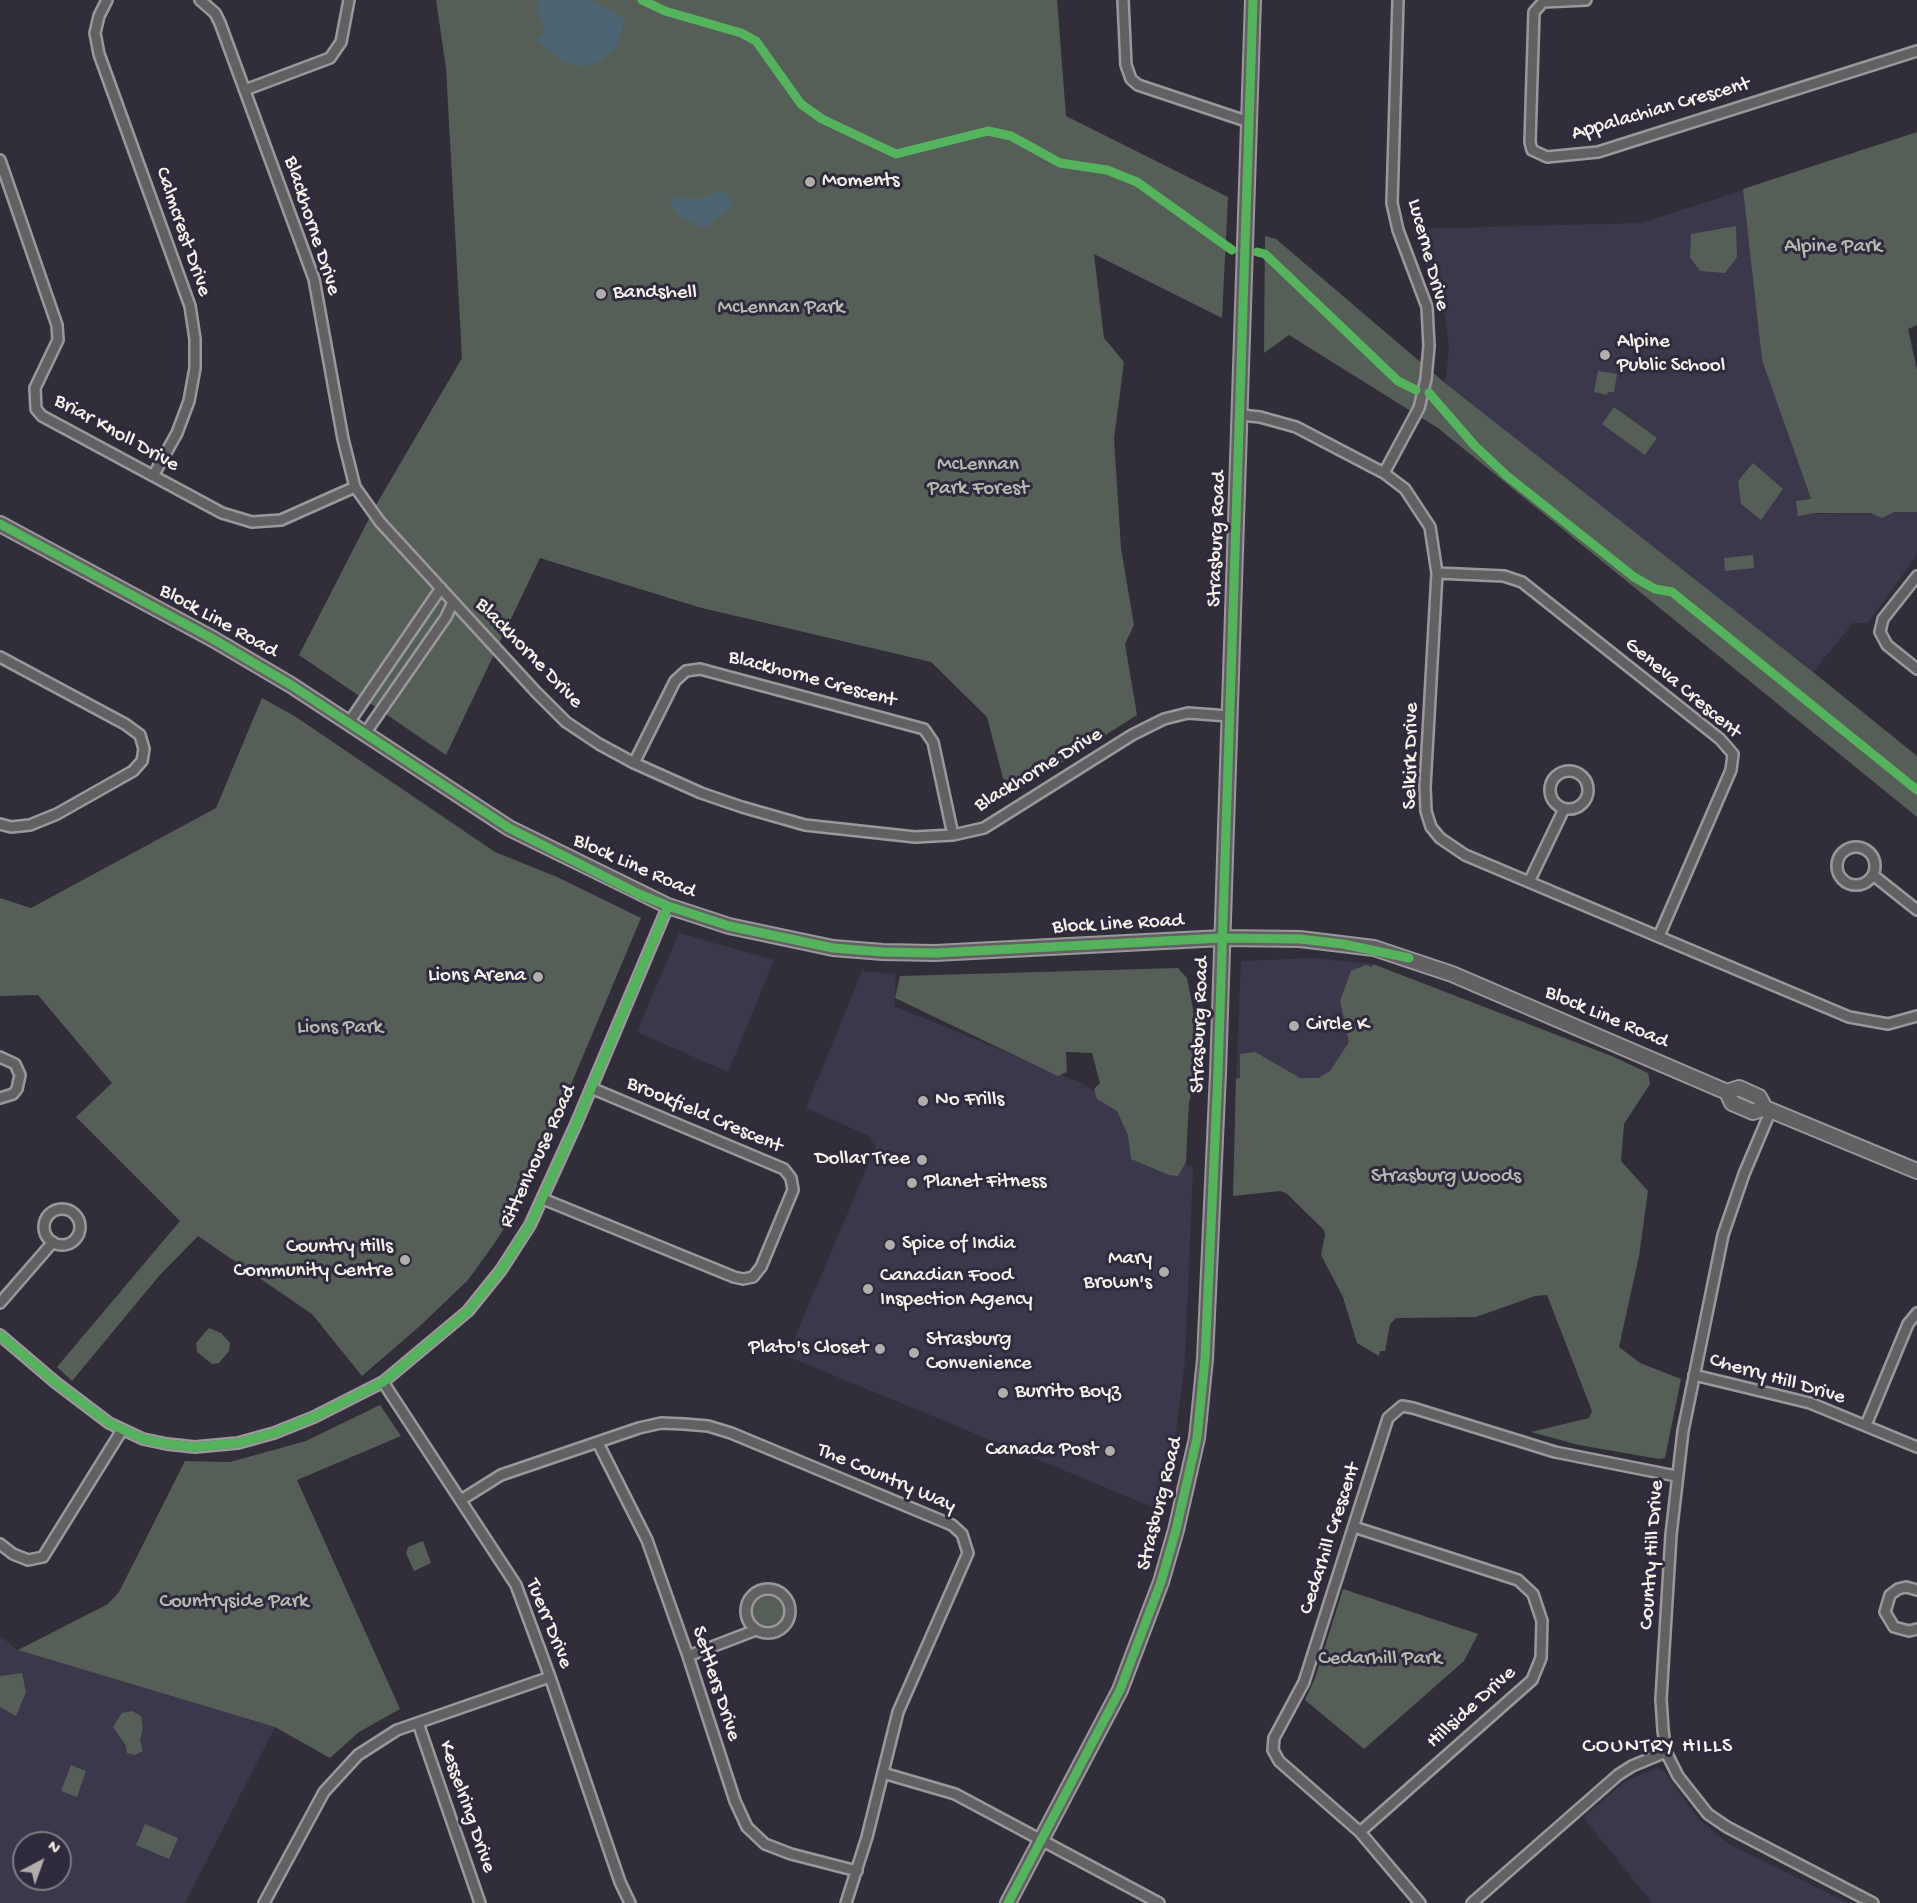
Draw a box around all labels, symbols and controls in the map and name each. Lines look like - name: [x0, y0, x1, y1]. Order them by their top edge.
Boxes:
- street label: Appalachian Crescent: [1569, 72, 1753, 148]
- street label: Blackhorne Drive: [277, 153, 345, 299]
- street label: Calmcrest Drive: [148, 164, 216, 300]
- place label: Moments: [822, 169, 899, 195]
- marker: Moments: [803, 175, 817, 189]
- street label: Lucerne Drive: [1400, 196, 1454, 314]
- park label: Alpine Park: [1784, 235, 1882, 261]
- place label: Bandshell: [613, 281, 697, 307]
- marker: Bandshell: [594, 287, 608, 301]
- park label: McLennan Park: [718, 296, 844, 322]
- place label: Alpine Public School: [1617, 330, 1725, 380]
- marker: Alpine Public School: [1598, 348, 1612, 362]
- street label: Briar Knoll Drive: [49, 389, 183, 479]
- park label: McLennan Park Forest: [927, 453, 1029, 503]
- street label: Strasburg Road: [1203, 470, 1233, 608]
- street label: Block Line Road: [154, 579, 282, 665]
- street label: Blackhorne Drive: [469, 593, 587, 715]
- street label: Geneva Crescent: [1618, 633, 1746, 745]
- street label: Blackhorne Crescent: [725, 645, 899, 715]
- street label: Selkirk Drive: [1398, 702, 1426, 810]
- street label: Blackhorne Drive: [970, 723, 1108, 819]
- street label: Block Line Road: [569, 829, 699, 905]
- street label: Block Line Road: [1052, 909, 1184, 941]
- street label: Strasburg Road: [1186, 956, 1216, 1094]
- place label: Lions Arena: [428, 964, 526, 990]
- marker: Lions Arena: [531, 970, 545, 984]
- street label: Block Line Road: [1540, 981, 1672, 1055]
- place label: Circle K: [1306, 1013, 1369, 1039]
- park label: Lions Park: [297, 1016, 383, 1042]
- marker: Circle K: [1287, 1019, 1301, 1033]
- street label: Brookfield Crescent: [622, 1072, 786, 1160]
- street label: Rittenhouse Road: [495, 1081, 583, 1233]
- place label: No Frills: [935, 1088, 1004, 1114]
- marker: No Frills: [916, 1094, 930, 1108]
- place label: Dollar Tree: [815, 1147, 910, 1173]
- marker: Dollar Tree: [915, 1153, 929, 1167]
- park label: Strasburg Woods: [1371, 1165, 1521, 1191]
- place label: Planet Fitness: [924, 1170, 1046, 1196]
- marker: Planet Fitness: [905, 1176, 919, 1190]
- place label: Spice of India: [902, 1232, 1015, 1258]
- place label: Country Hills Community Centre: [234, 1235, 393, 1285]
- marker: Spice of India: [883, 1238, 897, 1252]
- place label: Mary Brown's: [1084, 1247, 1152, 1297]
- marker: Country Hills Community Centre: [398, 1253, 412, 1267]
- place label: Canadian Food Inspection Agency: [880, 1264, 1033, 1314]
- marker: Mary Brown's: [1157, 1265, 1171, 1279]
- marker: Canadian Food Inspection Agency: [861, 1282, 875, 1296]
- place label: Strasburg Convenience: [926, 1328, 1032, 1378]
- place label: Plato's Closet: [749, 1336, 868, 1362]
- marker: Plato's Closet: [873, 1342, 887, 1356]
- marker: Strasburg Convenience: [907, 1346, 921, 1360]
- street label: Cherry Hill Drive: [1706, 1349, 1848, 1411]
- place label: Burrito Boyz: [1015, 1380, 1121, 1406]
- marker: Burrito Boyz: [996, 1386, 1010, 1400]
- street label: Strasburg Road: [1132, 1435, 1190, 1573]
- street label: The Country Way: [813, 1438, 959, 1520]
- place label: Canada Post: [986, 1438, 1098, 1464]
- marker: Canada Post: [1103, 1444, 1117, 1458]
- street label: Cedarhill Crescent: [1295, 1460, 1367, 1618]
- street label: Country Hill Drive: [1635, 1479, 1671, 1631]
- street label: Tuerr Drive: [519, 1576, 577, 1672]
- park label: Countryside Park: [160, 1590, 308, 1616]
- street label: Settlers Drive: [685, 1623, 745, 1745]
- park label: Cedarhill Park: [1318, 1647, 1442, 1673]
- street label: Hillside Drive: [1422, 1661, 1522, 1755]
- district label: COUNTRY HILLS: [1582, 1735, 1734, 1761]
- street label: Kesselring Drive: [432, 1738, 500, 1876]
- north arrow: [12, 1831, 72, 1891]
- text: N: [43, 1838, 63, 1859]

